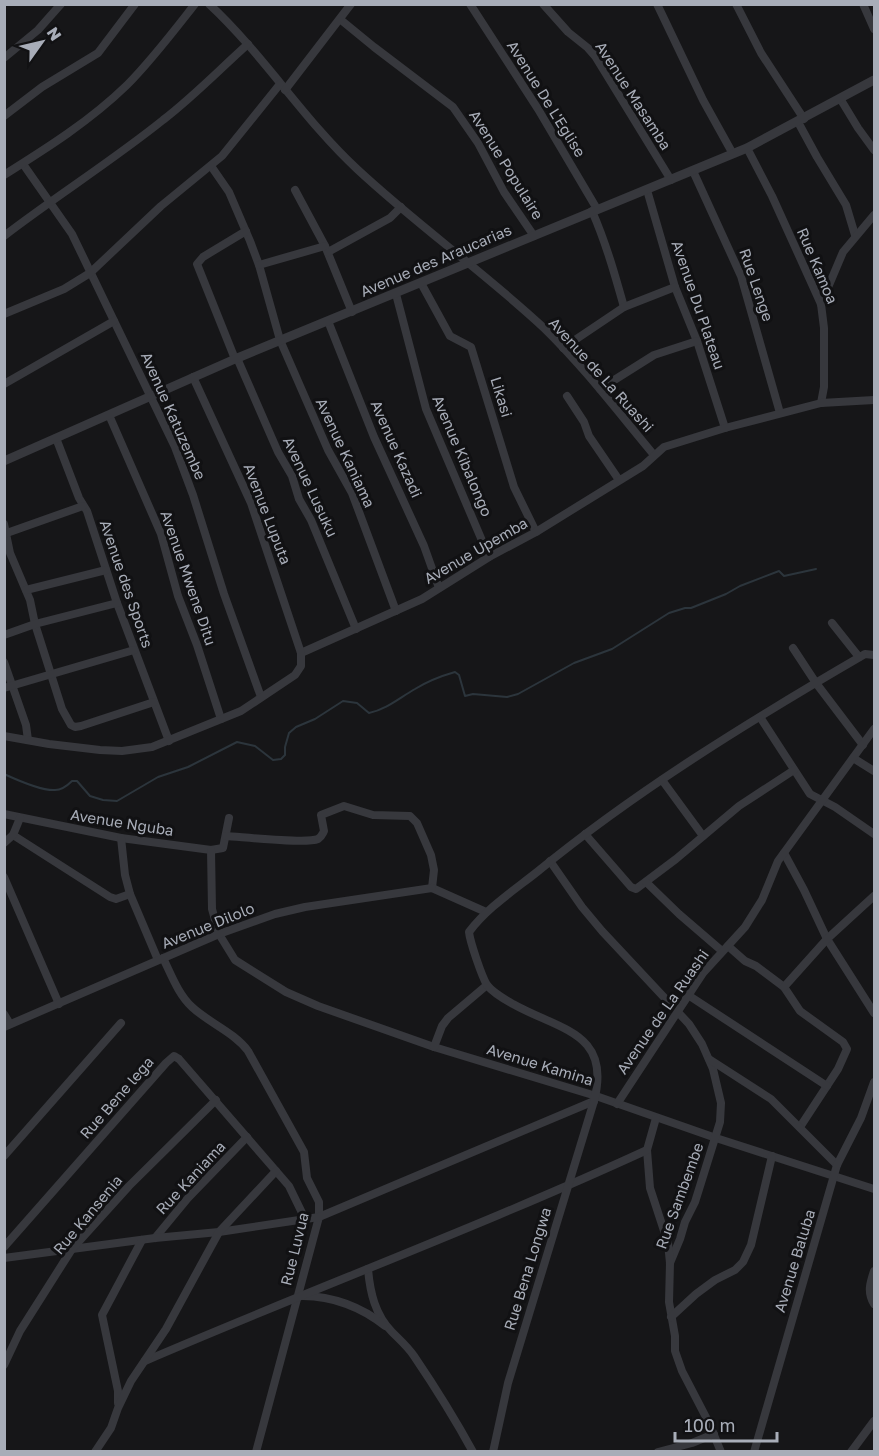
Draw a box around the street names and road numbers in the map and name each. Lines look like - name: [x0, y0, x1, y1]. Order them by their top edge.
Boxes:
- street label: Avenue De L'Eglise: [504, 37, 590, 160]
- street label: Avenue Masamba: [592, 38, 676, 153]
- street label: Avenue Populaire: [466, 107, 548, 223]
- street label: Avenue des Araucarias: [357, 220, 514, 300]
- street label: Rue Kamoa: [794, 225, 842, 306]
- street label: Avenue Du Plateau: [668, 238, 729, 372]
- street label: Rue Lenge: [736, 246, 778, 324]
- street label: Avenue de La Ruashi: [546, 313, 658, 435]
- street label: Avenue Katuzembe: [138, 349, 210, 482]
- street label: Likasi: [487, 374, 517, 419]
- street label: Avenue Kibalongo: [429, 392, 497, 519]
- street label: Avenue Kaniama: [313, 395, 379, 510]
- street label: Avenue Kazadi: [367, 397, 426, 500]
- street label: Avenue Lusuku: [280, 434, 342, 540]
- street label: Avenue Luputa: [240, 461, 295, 567]
- street label: Avenue Mwene Ditu: [157, 508, 221, 648]
- street label: Avenue Upemba: [421, 513, 530, 587]
- street label: Avenue des Sports: [97, 517, 157, 650]
- street label: Avenue Nguba: [69, 805, 175, 839]
- street label: Avenue Dilolo: [159, 898, 257, 952]
- street label: Avenue de La Ruashi: [612, 946, 712, 1077]
- street label: Avenue Kamina: [485, 1039, 596, 1089]
- street label: Rue Bene lega: [76, 1053, 157, 1142]
- street label: Rue Kaniama: [152, 1137, 229, 1218]
- street label: Rue Sambembe: [651, 1140, 707, 1251]
- street label: Rue Kansenia: [49, 1171, 126, 1258]
- street label: Rue Bena Longwa: [500, 1205, 554, 1332]
- street label: Avenue Baluba: [770, 1207, 818, 1314]
- street label: Rue Luvua: [276, 1210, 312, 1287]

